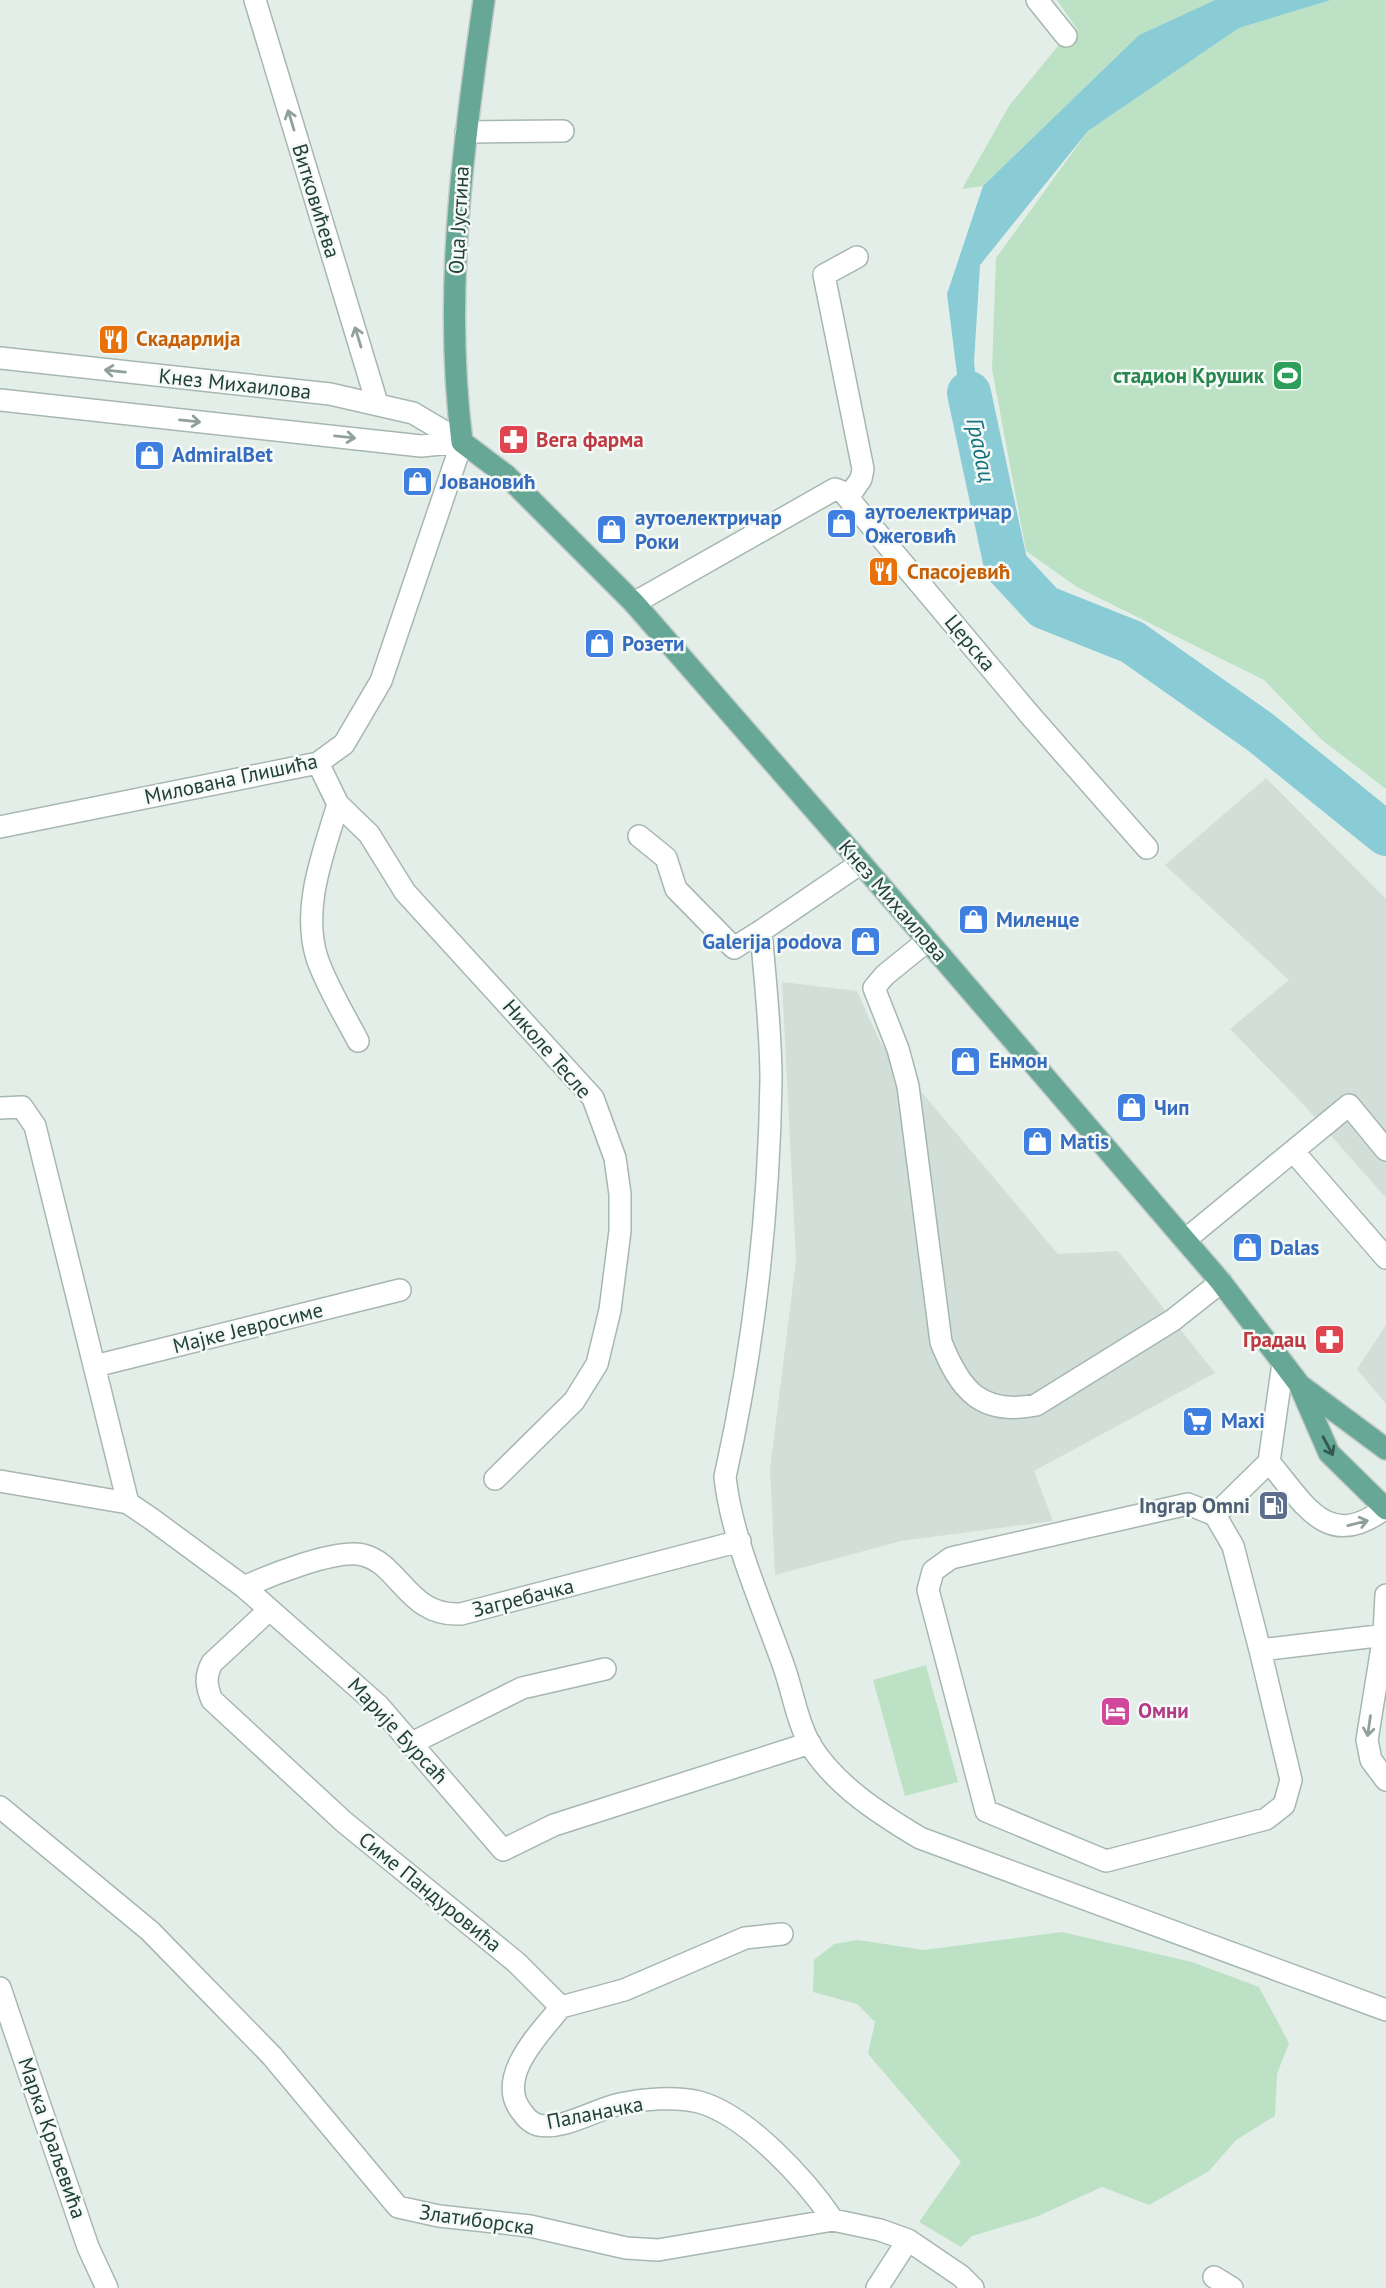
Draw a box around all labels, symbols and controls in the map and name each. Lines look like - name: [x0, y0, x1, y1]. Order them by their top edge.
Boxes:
- one-way arrow: [284, 109, 297, 131]
- street label: Витковићева: [286, 140, 347, 261]
- street label: Оца Јустина: [442, 165, 475, 275]
- restaurant icon: Скадарлија: [96, 322, 130, 356]
- place label: Скадарлија: [136, 325, 240, 352]
- one-way arrow: [351, 327, 364, 349]
- sports icon: стадион Крушик: [1270, 359, 1304, 393]
- street label: Кнез Михаилова: [157, 362, 313, 405]
- place label: стадион Крушик: [1113, 362, 1265, 389]
- one-way arrow: [104, 364, 127, 377]
- one-way arrow: [178, 414, 200, 427]
- water label: Градац: [960, 415, 1002, 485]
- pharmacy icon: Вега фарма: [496, 423, 530, 457]
- place label: Вега фарма: [536, 426, 644, 453]
- one-way arrow: [334, 431, 356, 444]
- shop icon: AdmiralBet: [132, 438, 166, 472]
- place label: AdmiralBet: [172, 441, 274, 468]
- shop icon: Јовановић: [400, 465, 434, 499]
- place label: Јовановић: [439, 468, 535, 495]
- place label: аутоелектричар Ожеговић: [865, 498, 1012, 549]
- place label: аутоелектричар Роки: [635, 504, 782, 555]
- shop icon: аутоелектричар Ожеговић: [825, 507, 859, 541]
- shop icon: аутоелектричар Роки: [595, 513, 629, 547]
- restaurant icon: Спасојевић: [867, 555, 901, 589]
- place label: Спасојевић: [907, 558, 1010, 585]
- street label: Церска: [939, 609, 1002, 677]
- shop icon: Розети: [582, 627, 616, 661]
- place label: Розети: [622, 630, 685, 657]
- street label: Милована Глишића: [142, 747, 320, 810]
- street label: Кнез Михаилова: [833, 834, 954, 967]
- shop icon: Миленце: [956, 903, 990, 937]
- place label: Миленце: [996, 906, 1079, 933]
- shop icon: Galerija podova: [848, 925, 882, 959]
- place label: Galerija podova: [702, 928, 842, 955]
- street label: Николе Тесле: [497, 993, 598, 1104]
- shop icon: Енмон: [949, 1044, 983, 1078]
- place label: Енмон: [989, 1047, 1048, 1074]
- shop icon: Чип: [1114, 1091, 1148, 1125]
- place label: Чип: [1154, 1094, 1189, 1121]
- shop icon: Matis: [1020, 1125, 1054, 1159]
- place label: Matis: [1060, 1128, 1109, 1155]
- shop icon: Dalas: [1230, 1231, 1264, 1265]
- place label: Dalas: [1270, 1234, 1320, 1261]
- street label: Мајке Јевросиме: [170, 1296, 326, 1359]
- pharmacy icon: Градац: [1312, 1323, 1346, 1357]
- place label: Градац: [1243, 1326, 1306, 1353]
- supermarket icon: Maxi: [1181, 1404, 1215, 1438]
- place label: Maxi: [1221, 1407, 1265, 1434]
- one-way arrow: [1321, 1436, 1335, 1456]
- fuel station icon: Ingrap Omni: [1256, 1489, 1290, 1523]
- place label: Ingrap Omni: [1139, 1492, 1250, 1519]
- one-way arrow: [1346, 1516, 1369, 1529]
- street label: Загребачка: [469, 1572, 577, 1623]
- street label: Марије Бурсаћ: [342, 1672, 455, 1790]
- hotel icon: Омни: [1098, 1694, 1132, 1728]
- place label: Омни: [1138, 1697, 1189, 1724]
- one-way arrow: [1362, 1714, 1375, 1737]
- street label: Симе Пандуровића: [353, 1826, 507, 1958]
- street label: Марка Краљевића: [12, 2054, 93, 2222]
- street label: Паланачка: [544, 2090, 645, 2135]
- street label: Златиборска: [418, 2198, 536, 2241]

